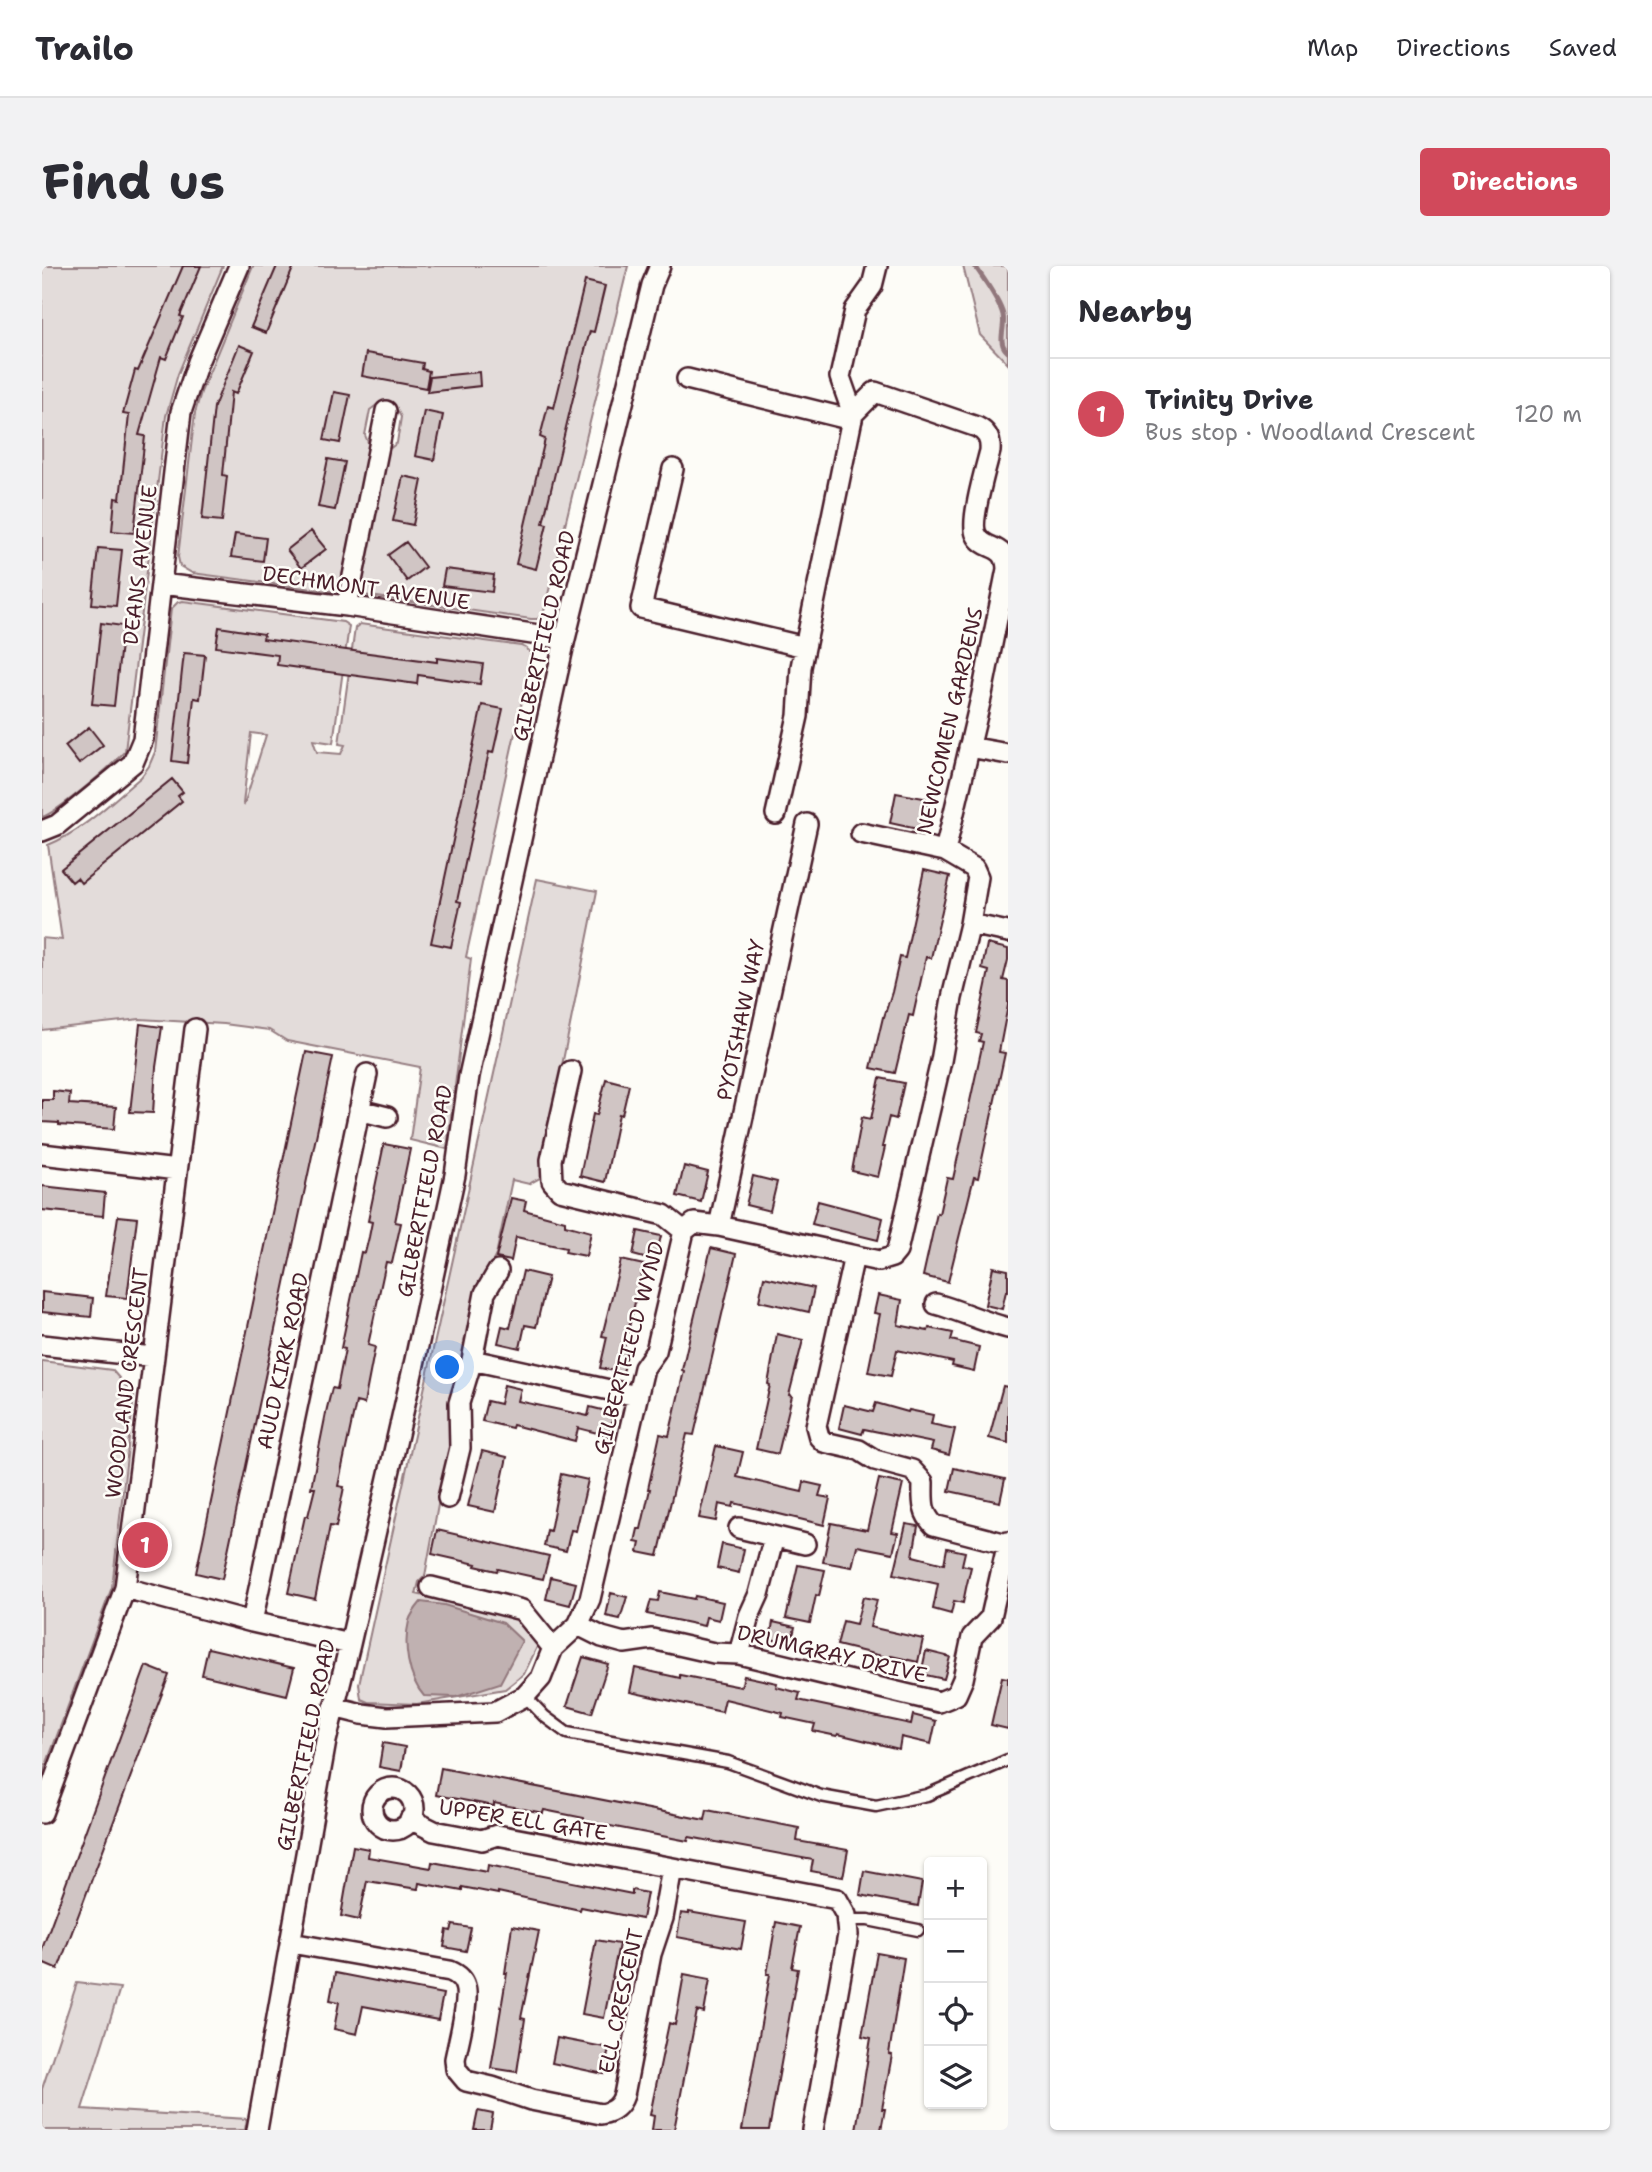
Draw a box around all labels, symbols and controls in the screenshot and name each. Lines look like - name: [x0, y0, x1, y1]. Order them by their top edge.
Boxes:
- text: Trailo: [35, 26, 134, 71]
- text: Map: [1307, 32, 1358, 64]
- text: Directions: [1396, 32, 1511, 64]
- text: Saved: [1549, 32, 1617, 64]
- button: Directions: [1420, 148, 1610, 216]
- text: Find us: [42, 149, 225, 215]
- text: Nearby: [1078, 291, 1193, 332]
- text: Trinity Drive: [1145, 382, 1314, 417]
- text: 1: [1096, 399, 1106, 429]
- text: 120 m: [1514, 399, 1582, 429]
- text: Bus stop · Woodland Crescent: [1145, 417, 1476, 447]
- street label: DEANS AVENUE: [116, 483, 164, 647]
- street label: GILBERTFIELD ROAD: [506, 528, 582, 744]
- street label: DECHMONT AVENUE: [260, 560, 472, 616]
- street label: NEWCOMEN GARDENS: [910, 605, 990, 837]
- street label: PYOTSHAW WAY: [710, 936, 772, 1103]
- street label: GILBERTFIELD ROAD: [391, 1083, 459, 1299]
- street label: GILBERTFIELD WYND: [587, 1238, 671, 1458]
- street label: WOODLAND CRESCENT: [99, 1266, 155, 1500]
- street label: AULD KIRK ROAD: [251, 1270, 315, 1452]
- your location: [430, 1350, 464, 1384]
- pin: 1: [122, 1519, 168, 1571]
- street label: DRUMGRAY DRIVE: [734, 1618, 930, 1690]
- street label: GILBERTFIELD ROAD: [270, 1637, 342, 1853]
- street label: UPPER ELL GATE: [437, 1793, 609, 1847]
- map controls: [924, 1857, 987, 2109]
- button: +: [924, 1857, 987, 1920]
- button: −: [924, 1920, 987, 1983]
- street label: ELL CRESCENT: [592, 1926, 650, 2076]
- button: locate: [924, 1983, 987, 2046]
- button: layers: [924, 2046, 987, 2109]

